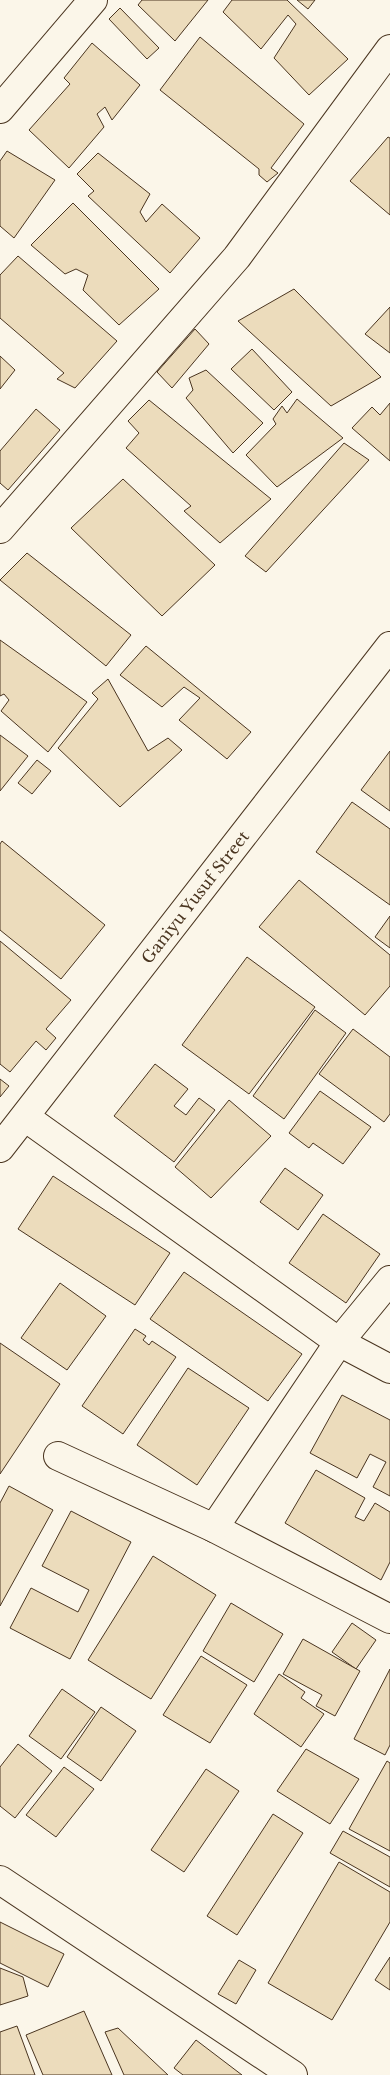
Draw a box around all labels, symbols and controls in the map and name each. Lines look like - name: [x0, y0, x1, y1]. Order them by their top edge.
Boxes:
- street label: Ganiyu Yusuf Street: [137, 827, 253, 967]

